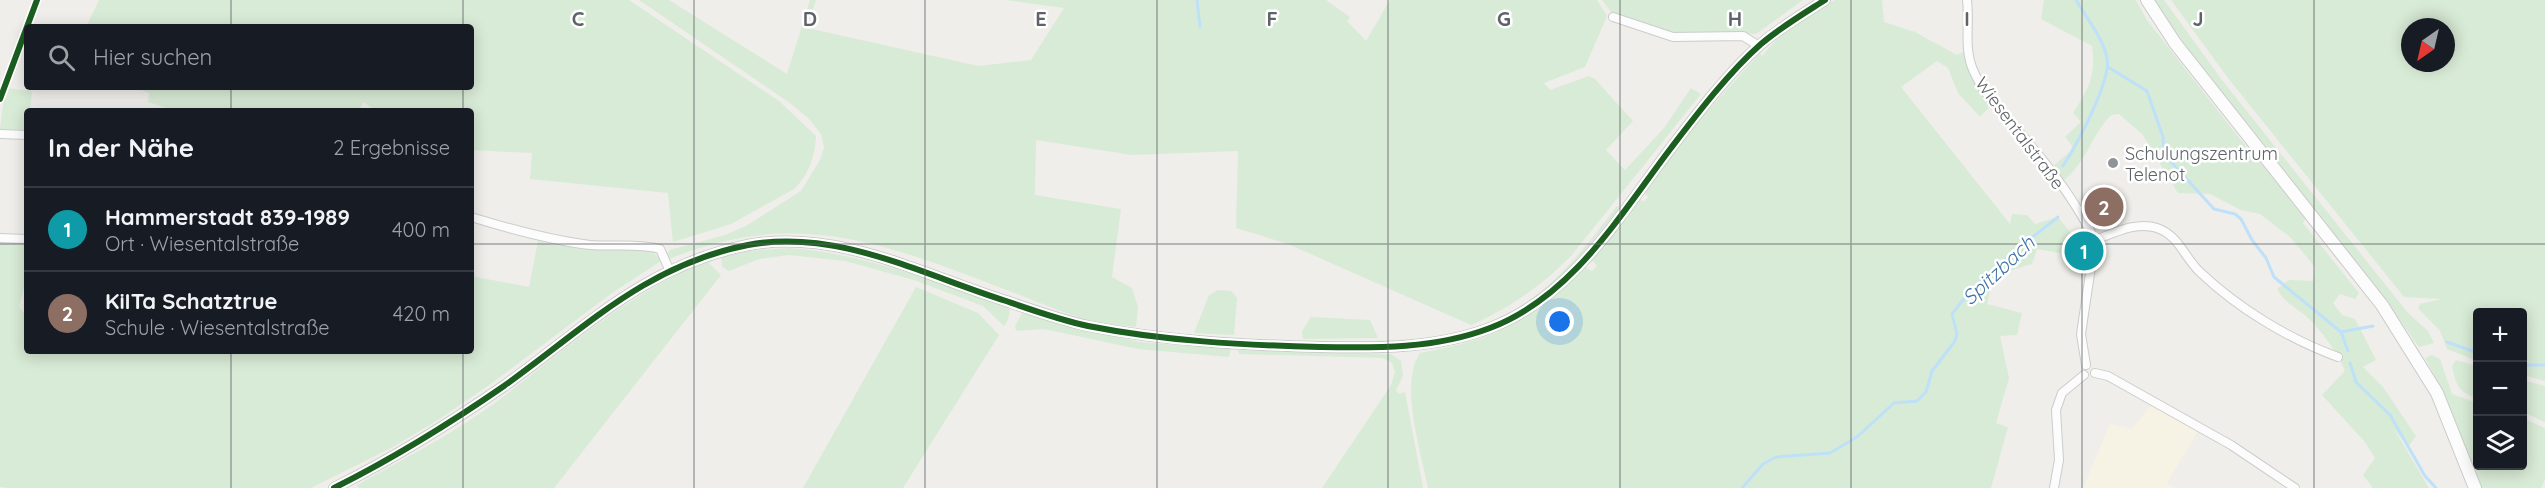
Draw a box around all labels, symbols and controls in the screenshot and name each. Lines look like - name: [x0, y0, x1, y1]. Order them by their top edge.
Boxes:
- text: C: [572, 6, 585, 31]
- text: D: [803, 6, 817, 31]
- text: E: [1035, 6, 1047, 31]
- text: F: [1266, 6, 1278, 31]
- text: G: [1497, 6, 1511, 31]
- text: H: [1728, 6, 1742, 31]
- text: I: [1964, 6, 1970, 31]
- text: J: [2192, 6, 2204, 31]
- north arrow: [2401, 18, 2455, 72]
- search box: [24, 24, 474, 90]
- icon: search: [45, 41, 78, 74]
- text: Hier suchen: [93, 43, 212, 71]
- street label: Wiesentalstraße: [1970, 72, 2070, 194]
- text: In der Nähe: [48, 131, 194, 164]
- text: 2 Ergebnisse: [333, 135, 450, 160]
- place label: Schulungszentrum Telenot: [2125, 142, 2278, 186]
- marker: Schulungszentrum Telenot: [2106, 156, 2120, 170]
- pin: 2: [2084, 184, 2124, 230]
- text: Hammerstadt 839-1989: [105, 203, 350, 231]
- text: 1: [64, 217, 71, 242]
- text: 400 m: [392, 217, 450, 242]
- pin: 1: [2064, 228, 2104, 274]
- water label: Spitzbach: [1957, 230, 2040, 310]
- text: Ort · Wiesentalstraße: [105, 231, 299, 256]
- text: KiITa Schatztrue: [105, 287, 278, 315]
- text: 2: [62, 301, 73, 326]
- text: 420 m: [393, 301, 450, 326]
- your location: [1545, 307, 1574, 336]
- map controls: [2473, 308, 2527, 470]
- button: +: [2473, 308, 2527, 362]
- text: Schule · Wiesentalstraße: [105, 315, 330, 340]
- button: −: [2473, 362, 2527, 416]
- button: layers: [2473, 416, 2527, 470]

